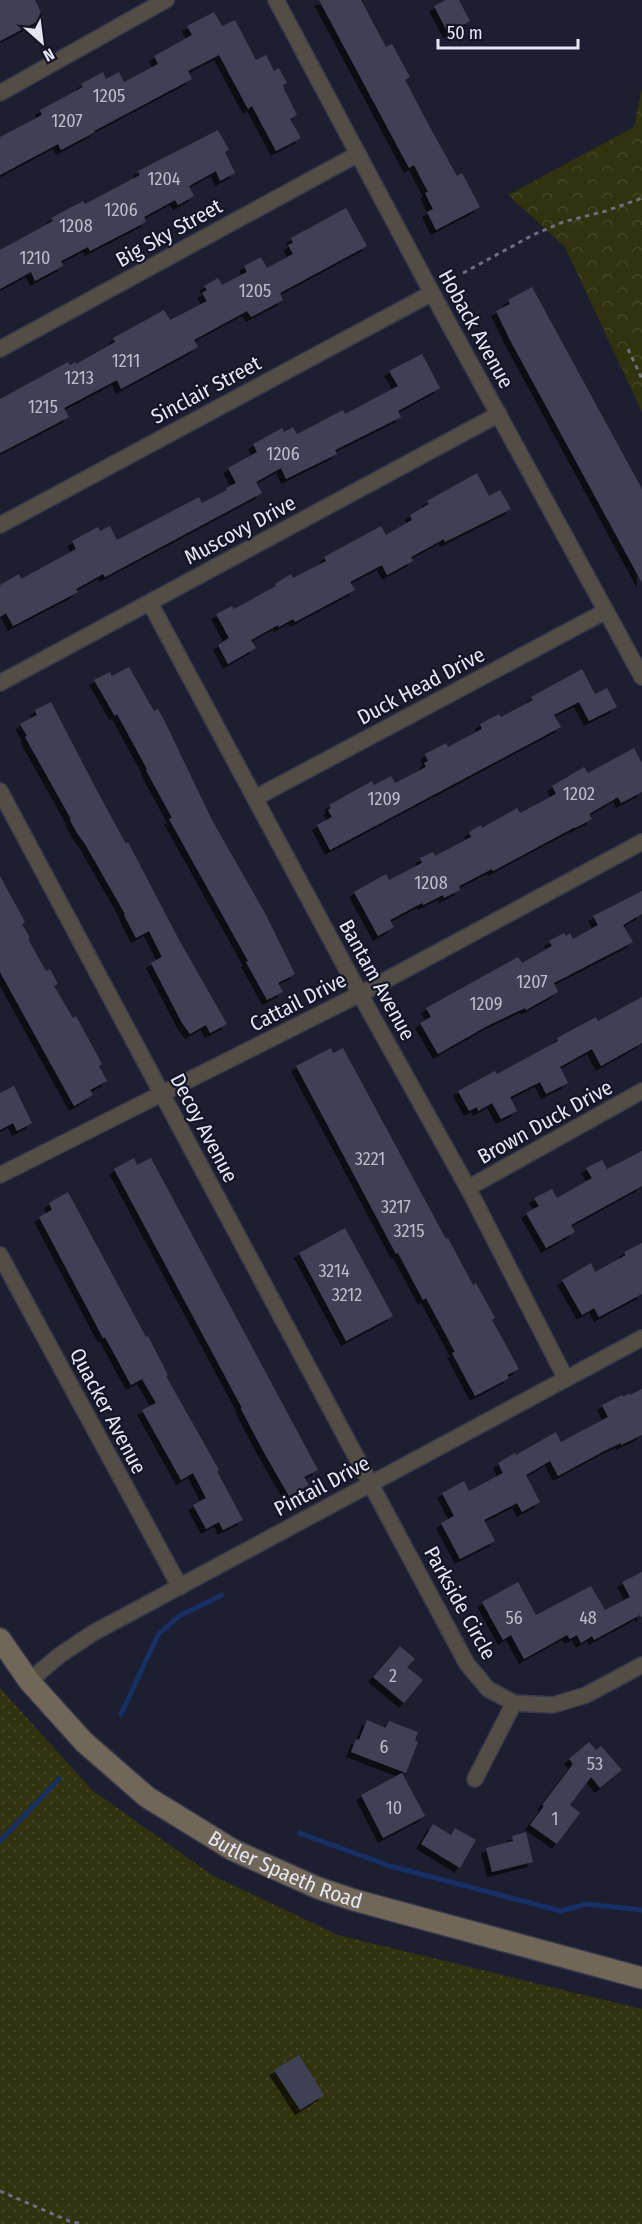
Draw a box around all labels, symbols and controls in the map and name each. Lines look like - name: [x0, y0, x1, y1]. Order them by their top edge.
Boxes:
- north arrow: [12, 12, 72, 72]
- scale bar: [438, 12, 578, 50]
- text: 50 m: [447, 22, 483, 44]
- text: N: [40, 44, 58, 65]
- house number: 1205: [93, 85, 125, 107]
- house number: 1207: [51, 110, 83, 132]
- house number: 1204: [147, 168, 181, 190]
- street label: Big Sky Street: [111, 193, 227, 273]
- house number: 1206: [104, 199, 138, 221]
- house number: 1208: [59, 215, 93, 237]
- house number: 1210: [20, 247, 50, 269]
- street label: Hoback Avenue: [433, 265, 519, 393]
- house number: 1205: [239, 280, 271, 302]
- house number: 1211: [112, 350, 140, 372]
- street label: Sinclair Street: [147, 350, 266, 430]
- house number: 1213: [64, 367, 94, 389]
- house number: 1215: [28, 396, 58, 418]
- house number: 1206: [266, 443, 300, 465]
- street label: Muscovy Drive: [180, 490, 300, 570]
- street label: Duck Head Drive: [353, 641, 489, 731]
- house number: 1202: [563, 783, 595, 805]
- house number: 1209: [368, 788, 400, 810]
- house number: 1208: [414, 872, 448, 894]
- street label: Bantam Avenue: [333, 915, 421, 1045]
- street label: Cattail Drive: [245, 967, 351, 1037]
- house number: 1207: [516, 971, 548, 993]
- house number: 1209: [470, 993, 502, 1015]
- street label: Decoy Avenue: [164, 1069, 244, 1187]
- street label: Brown Duck Drive: [473, 1074, 617, 1170]
- house number: 3221: [355, 1148, 385, 1170]
- house number: 3217: [381, 1196, 411, 1218]
- house number: 3215: [394, 1220, 424, 1242]
- house number: 3214: [318, 1260, 350, 1282]
- house number: 3212: [332, 1284, 362, 1306]
- street label: Quacker Avenue: [64, 1344, 152, 1478]
- street label: Pintail Drive: [270, 1450, 374, 1522]
- street label: Parkside Circle: [418, 1542, 502, 1664]
- house number: 56: [505, 1607, 523, 1629]
- house number: 48: [579, 1607, 597, 1629]
- house number: 2: [389, 1665, 397, 1687]
- house number: 6: [380, 1736, 389, 1758]
- house number: 53: [587, 1753, 603, 1775]
- house number: 10: [386, 1797, 402, 1819]
- house number: 1: [551, 1808, 559, 1830]
- street label: Butler Spaeth Road: [203, 1825, 365, 1915]

